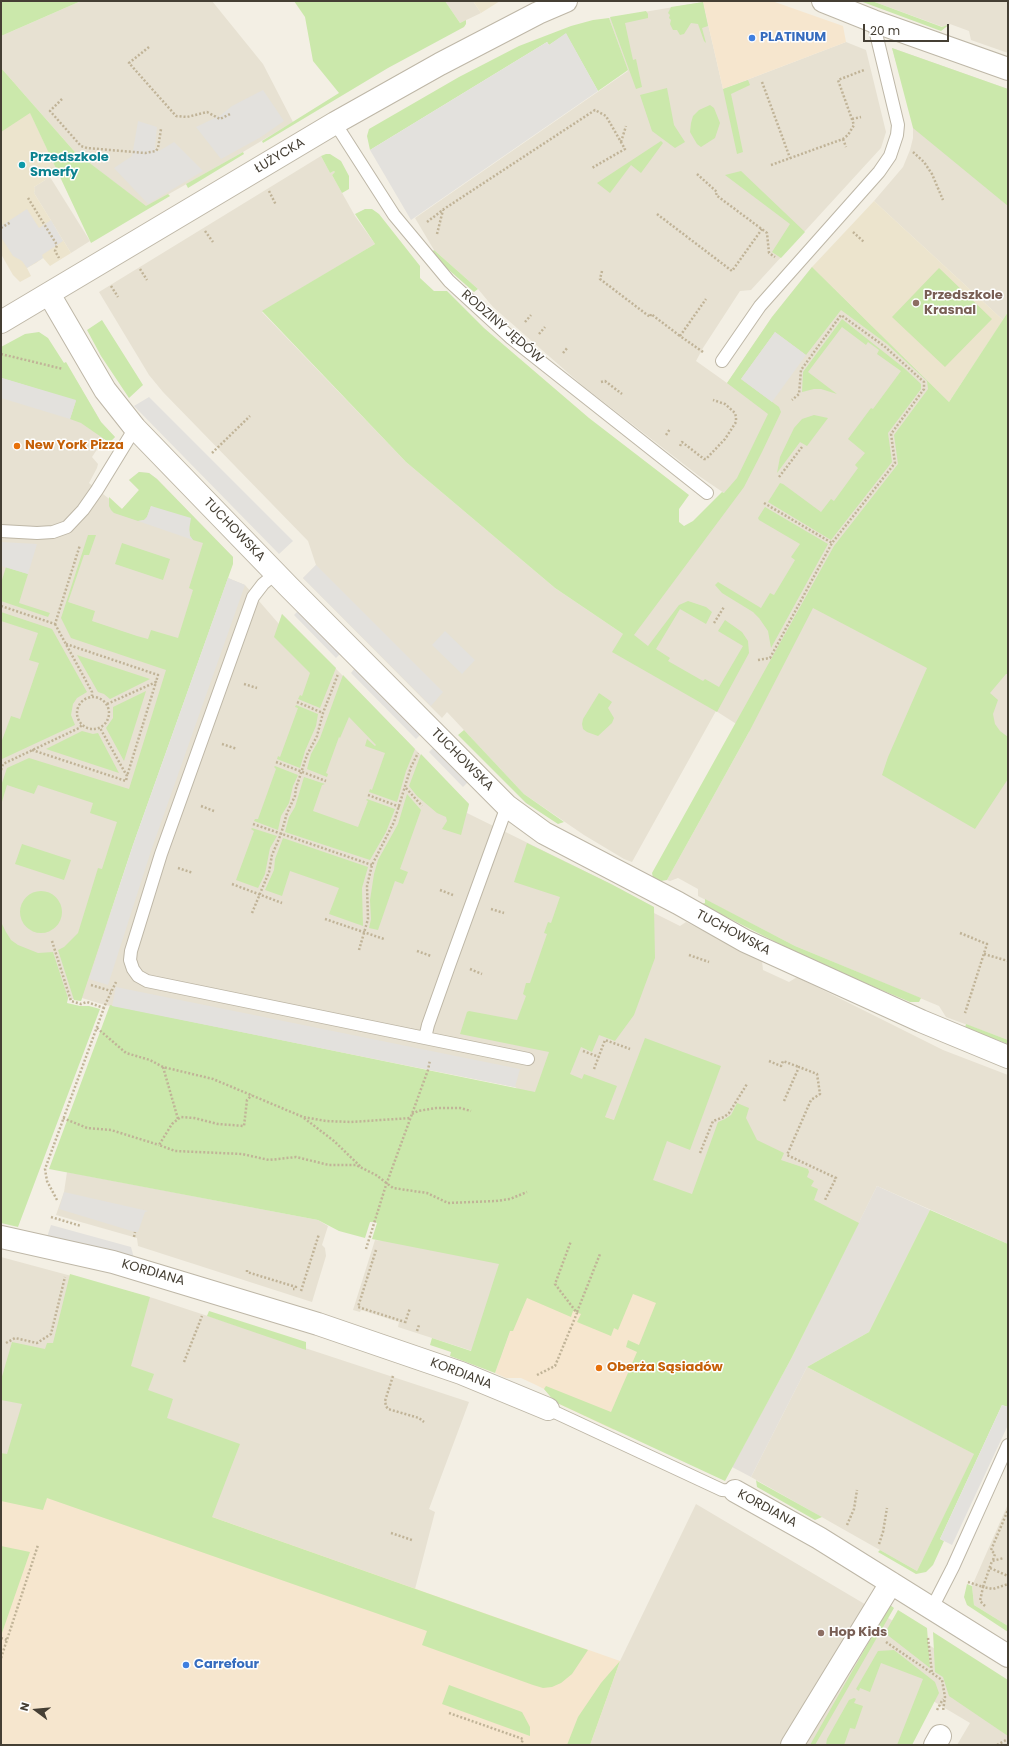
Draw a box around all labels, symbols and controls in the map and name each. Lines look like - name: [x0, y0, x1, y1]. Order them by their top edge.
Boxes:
- scale bar: [865, 16, 951, 42]
- text: 20 m: [870, 22, 900, 39]
- place label: PLATINUM: [760, 30, 826, 46]
- marker: PLATINUM: [747, 33, 757, 43]
- street label: ŁUŻYCKA: [252, 135, 308, 177]
- place label: Przedszkole Smerfy: [30, 150, 109, 181]
- marker: Przedszkole Smerfy: [17, 160, 27, 170]
- street label: RODZINY JĘDÓW: [458, 287, 546, 367]
- place label: Przedszkole Krasnal: [924, 288, 1003, 319]
- marker: Przedszkole Krasnal: [911, 298, 921, 308]
- place label: New York Pizza: [25, 438, 124, 454]
- marker: New York Pizza: [12, 441, 22, 451]
- street label: TUCHOWSKA: [200, 495, 268, 565]
- street label: TUCHOWSKA: [428, 726, 496, 794]
- street label: TUCHOWSKA: [693, 907, 773, 959]
- street label: KORDIANA: [120, 1257, 186, 1289]
- street label: KORDIANA: [428, 1355, 494, 1393]
- place label: Oberża Sąsiadów: [607, 1360, 723, 1376]
- marker: Oberża Sąsiadów: [594, 1363, 604, 1373]
- street label: KORDIANA: [735, 1487, 799, 1531]
- place label: Hop Kids: [829, 1625, 887, 1641]
- marker: Hop Kids: [816, 1628, 826, 1638]
- place label: Carrefour: [194, 1657, 259, 1673]
- marker: Carrefour: [181, 1660, 191, 1670]
- north arrow: [16, 1690, 56, 1730]
- text: N: [16, 1701, 33, 1713]

